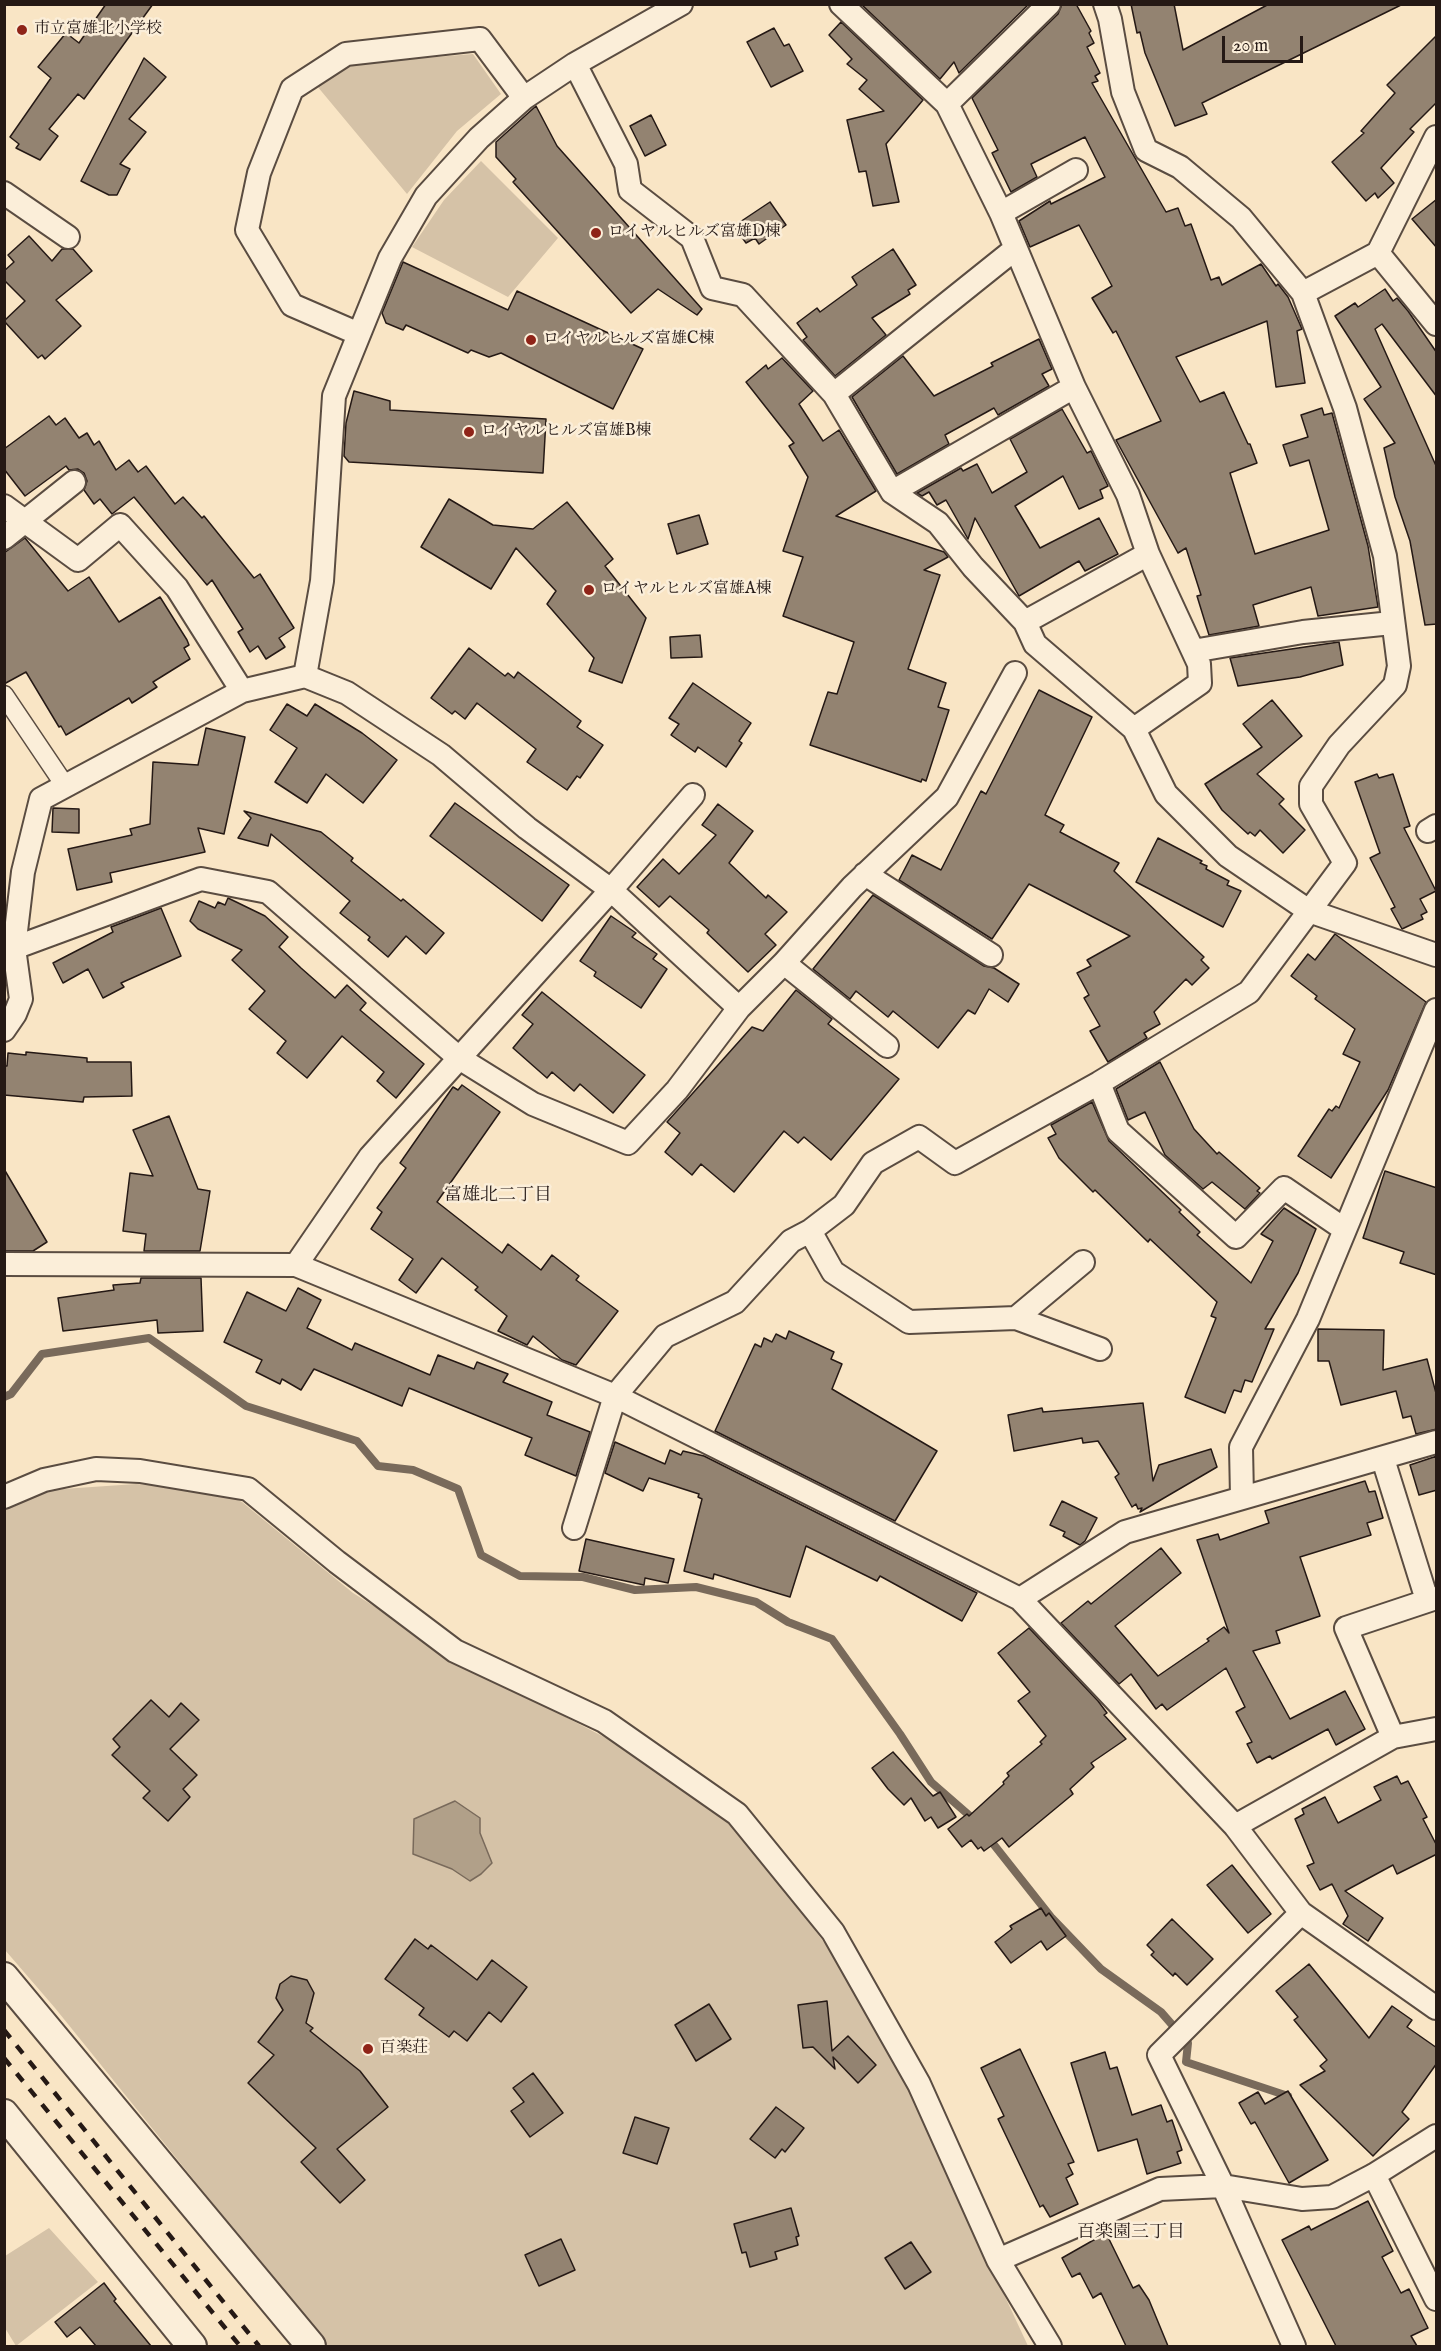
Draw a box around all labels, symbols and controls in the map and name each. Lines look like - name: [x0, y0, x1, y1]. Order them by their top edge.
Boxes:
- place label: 市立富雄北小学校: [34, 20, 162, 40]
- marker: 市立富雄北小学校: [15, 23, 29, 37]
- scale bar: [1225, 24, 1306, 62]
- text: 20 m: [1233, 35, 1268, 58]
- place label: ロイヤルヒルズ富雄D棟: [608, 223, 781, 243]
- marker: ロイヤルヒルズ富雄D棟: [589, 226, 603, 240]
- place label: ロイヤルヒルズ富雄C棟: [543, 330, 714, 350]
- marker: ロイヤルヒルズ富雄C棟: [524, 333, 538, 347]
- place label: ロイヤルヒルズ富雄B棟: [481, 422, 652, 442]
- marker: ロイヤルヒルズ富雄B棟: [462, 425, 476, 439]
- place label: ロイヤルヒルズ富雄A棟: [601, 580, 772, 600]
- marker: ロイヤルヒルズ富雄A棟: [582, 583, 596, 597]
- district label: 富雄北二丁目: [444, 1185, 552, 1207]
- place label: 百楽荘: [380, 2039, 428, 2059]
- marker: 百楽荘: [361, 2042, 375, 2056]
- district label: 百楽園三丁目: [1077, 2222, 1185, 2244]

